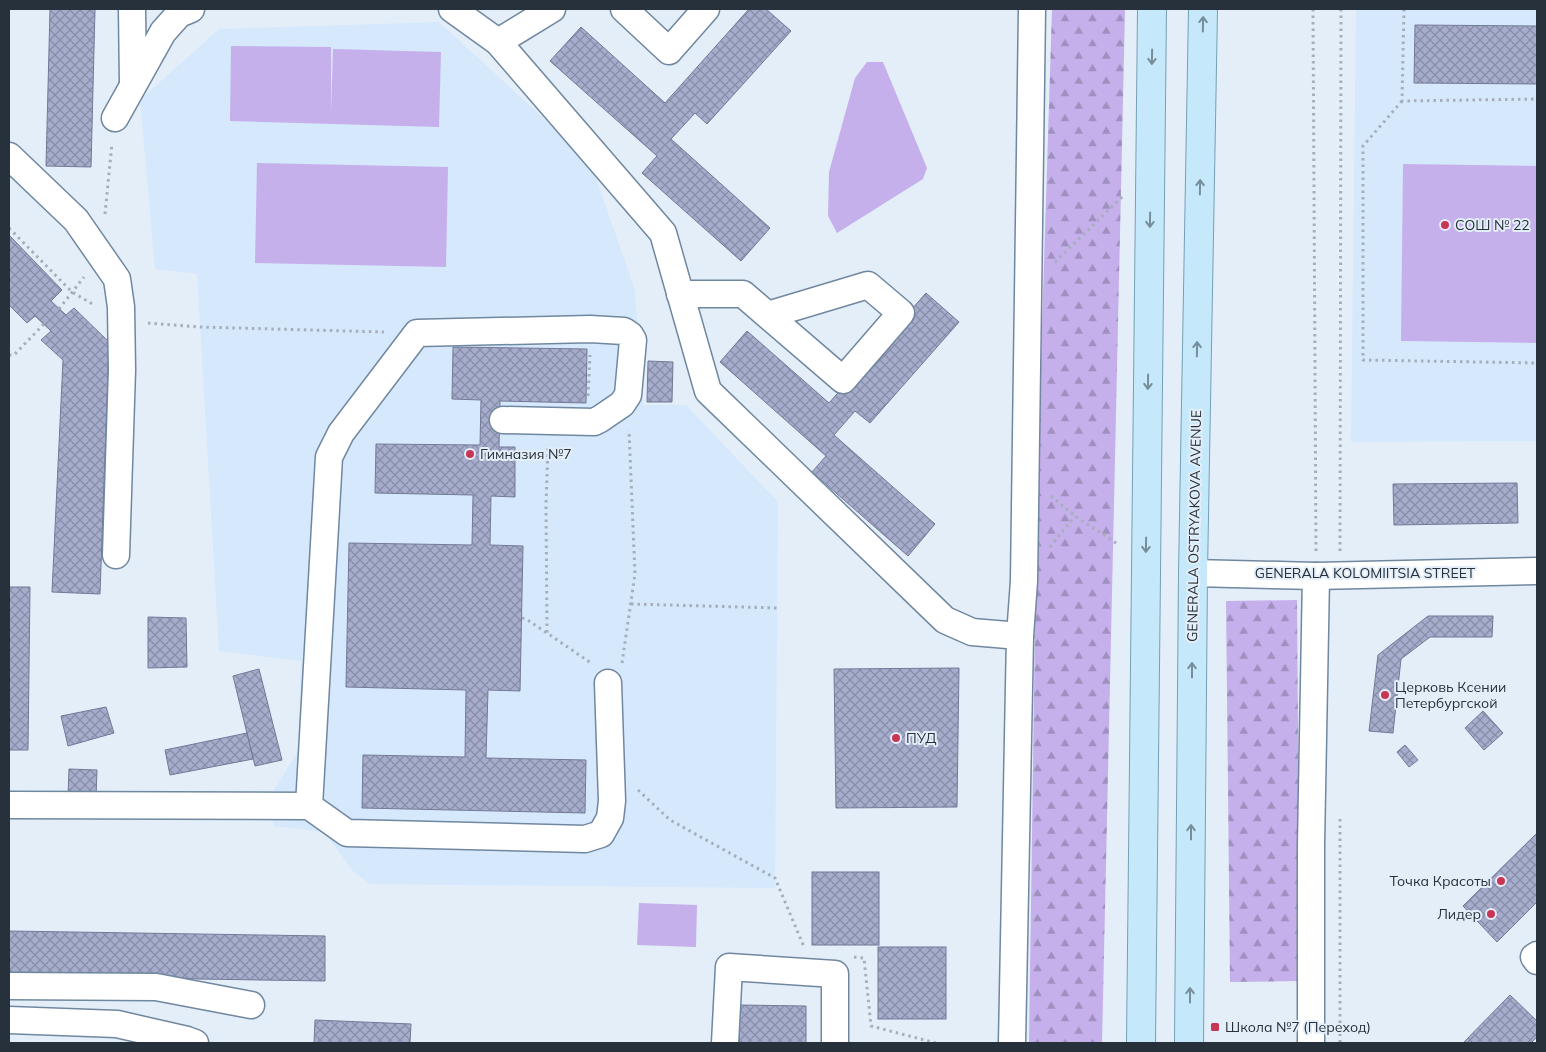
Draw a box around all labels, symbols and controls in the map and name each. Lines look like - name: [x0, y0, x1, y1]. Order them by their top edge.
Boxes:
- one-way arrow: [1198, 16, 1207, 32]
- one-way arrow: [1147, 49, 1157, 65]
- one-way arrow: [1195, 179, 1205, 195]
- one-way arrow: [1145, 212, 1155, 228]
- place label: СОШ № 22: [1455, 216, 1530, 234]
- marker: СОШ № 22: [1439, 219, 1451, 231]
- one-way arrow: [1192, 341, 1202, 358]
- one-way arrow: [1143, 374, 1153, 390]
- street label: GENERALA OSTRYAKOVA AVENUE: [1183, 410, 1205, 642]
- place label: Гимназия №7: [480, 445, 572, 463]
- marker: Гимназия №7: [464, 448, 476, 460]
- one-way arrow: [1141, 536, 1151, 553]
- street label: GENERALA KOLOMIITSIA STREET: [1255, 564, 1476, 582]
- one-way arrow: [1187, 662, 1197, 678]
- place label: Церковь Ксении Петербургской: [1395, 678, 1506, 712]
- marker: Церковь Ксении Петербургской: [1379, 689, 1391, 701]
- place label: ПУД: [906, 729, 936, 747]
- marker: ПУД: [890, 732, 902, 744]
- one-way arrow: [1186, 824, 1196, 840]
- place label: Точка Красоты: [1390, 872, 1491, 890]
- marker: Точка Красоты: [1495, 875, 1507, 887]
- place label: Лидер: [1437, 905, 1481, 923]
- marker: Лидер: [1485, 908, 1497, 920]
- one-way arrow: [1185, 987, 1195, 1003]
- place label: Школа №7 (Переход): [1225, 1018, 1371, 1036]
- marker: Школа №7 (Переход): [1209, 1021, 1221, 1033]

